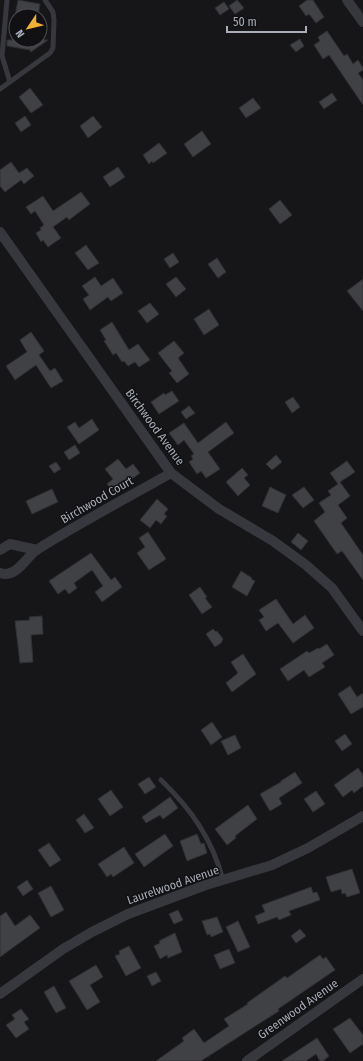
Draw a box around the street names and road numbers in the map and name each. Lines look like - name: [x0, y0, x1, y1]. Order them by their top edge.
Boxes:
- street label: Birchwood Avenue: [123, 386, 187, 468]
- street label: Birchwood Court: [58, 474, 136, 526]
- street label: Laurelwood Avenue: [125, 863, 221, 907]
- street label: Greenwood Avenue: [255, 976, 341, 1042]

